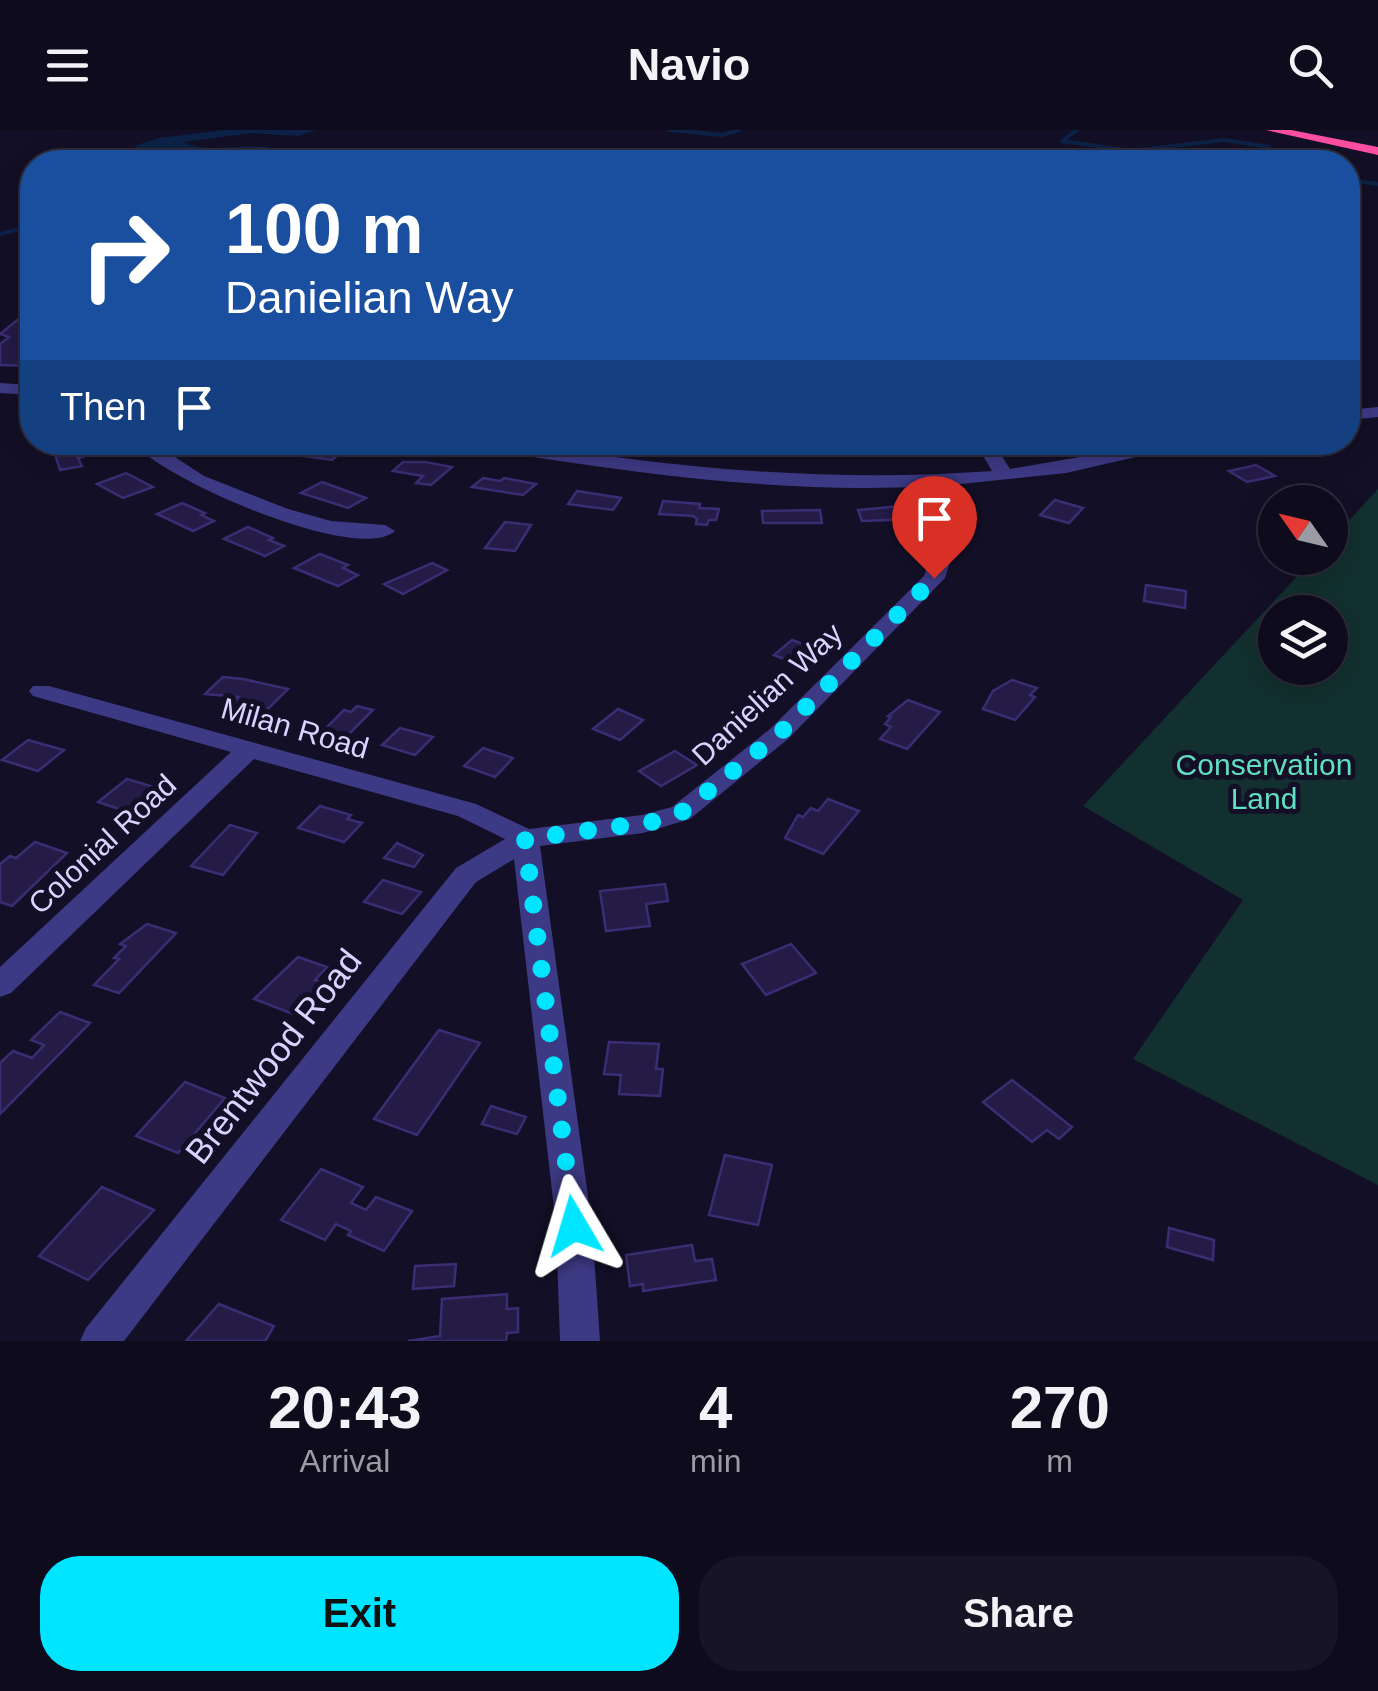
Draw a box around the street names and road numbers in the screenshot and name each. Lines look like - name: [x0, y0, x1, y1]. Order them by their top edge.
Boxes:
- street label: Danielian Way: [685, 616, 849, 772]
- street label: Milan Road: [218, 691, 372, 765]
- street label: Colonial Road: [22, 768, 182, 920]
- street label: Brentwood Road: [177, 941, 369, 1171]

